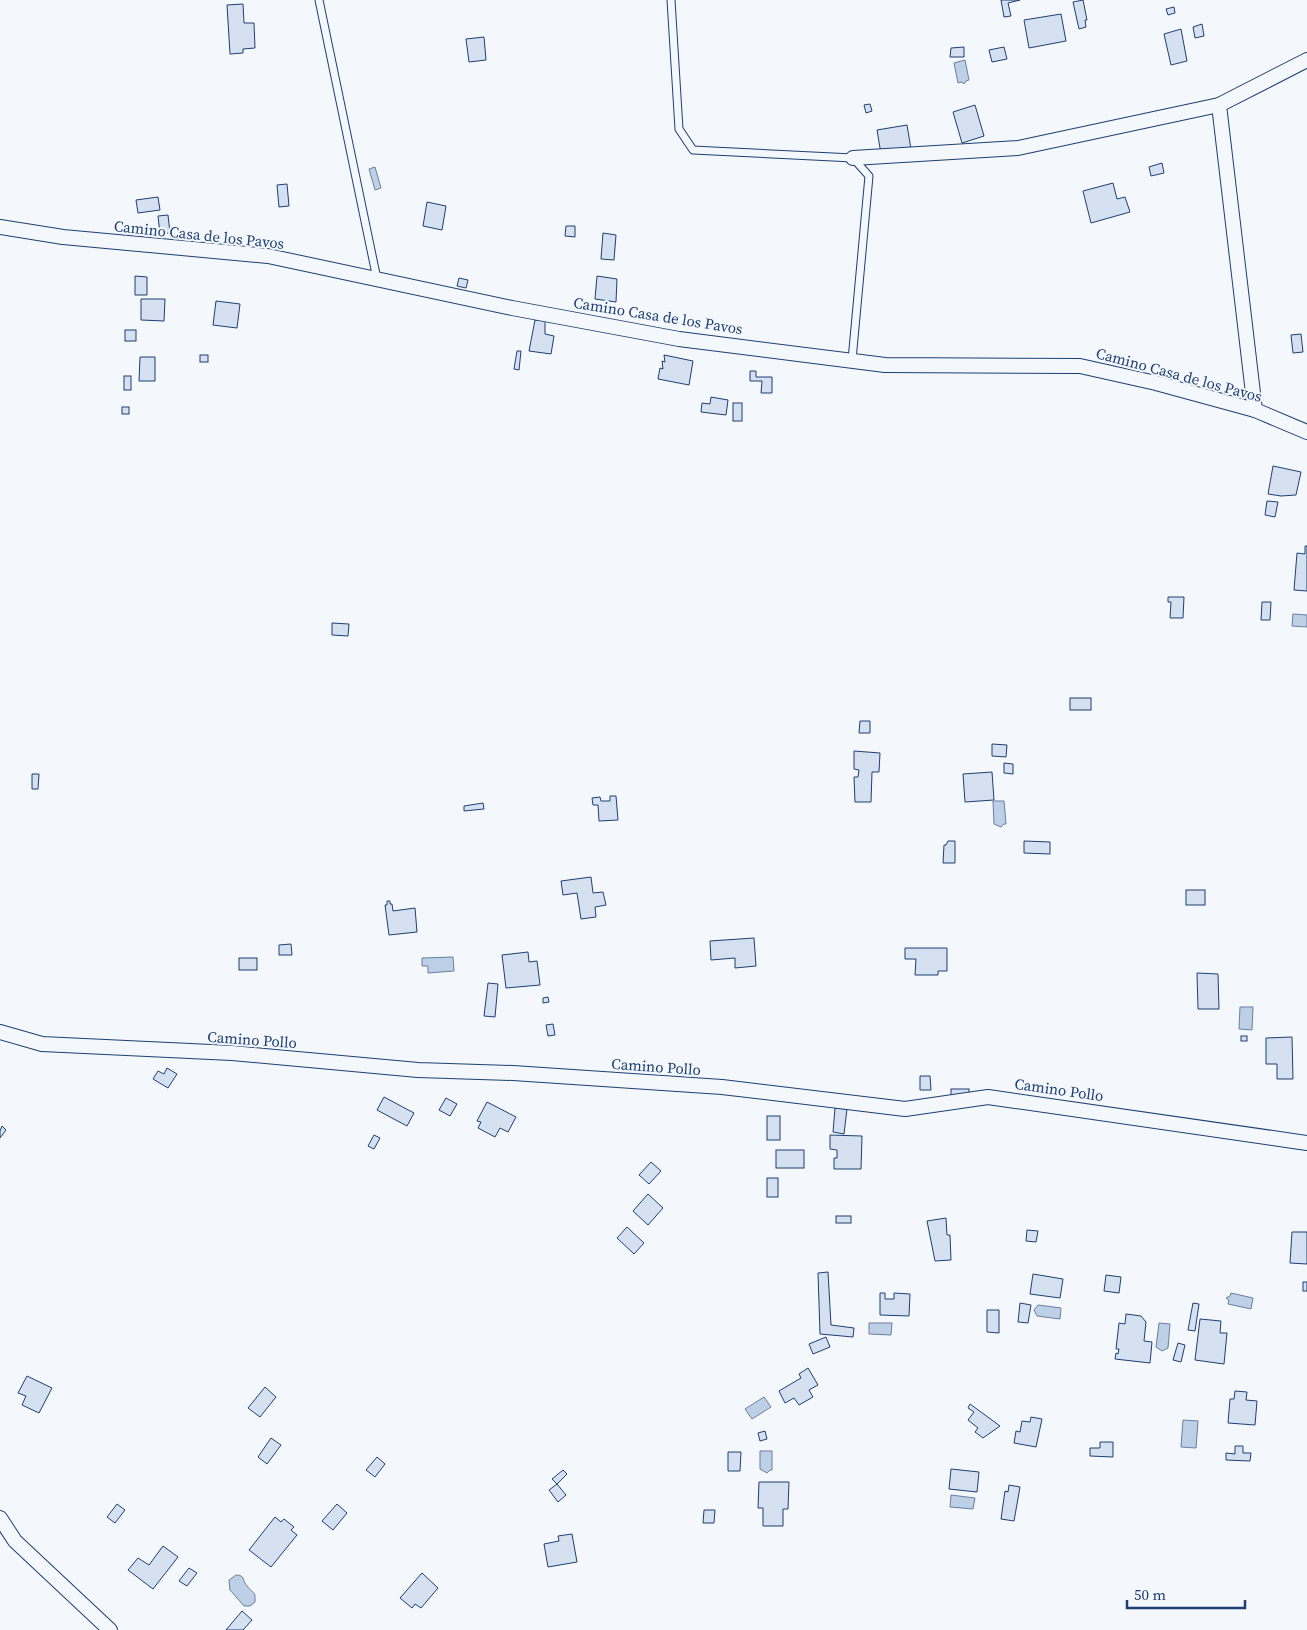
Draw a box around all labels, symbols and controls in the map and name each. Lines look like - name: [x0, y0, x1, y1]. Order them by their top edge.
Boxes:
- street label: Camino Casa de los Pavos: [113, 215, 285, 254]
- street label: Camino Casa de los Pavos: [572, 292, 744, 339]
- street label: Camino Casa de los Pavos: [1094, 342, 1264, 407]
- street label: Camino Pollo: [207, 1026, 297, 1053]
- street label: Camino Pollo: [611, 1053, 701, 1080]
- street label: Camino Pollo: [1013, 1073, 1105, 1106]
- scale bar: [1127, 1578, 1244, 1610]
- text: 50 m: [1134, 1584, 1166, 1605]

